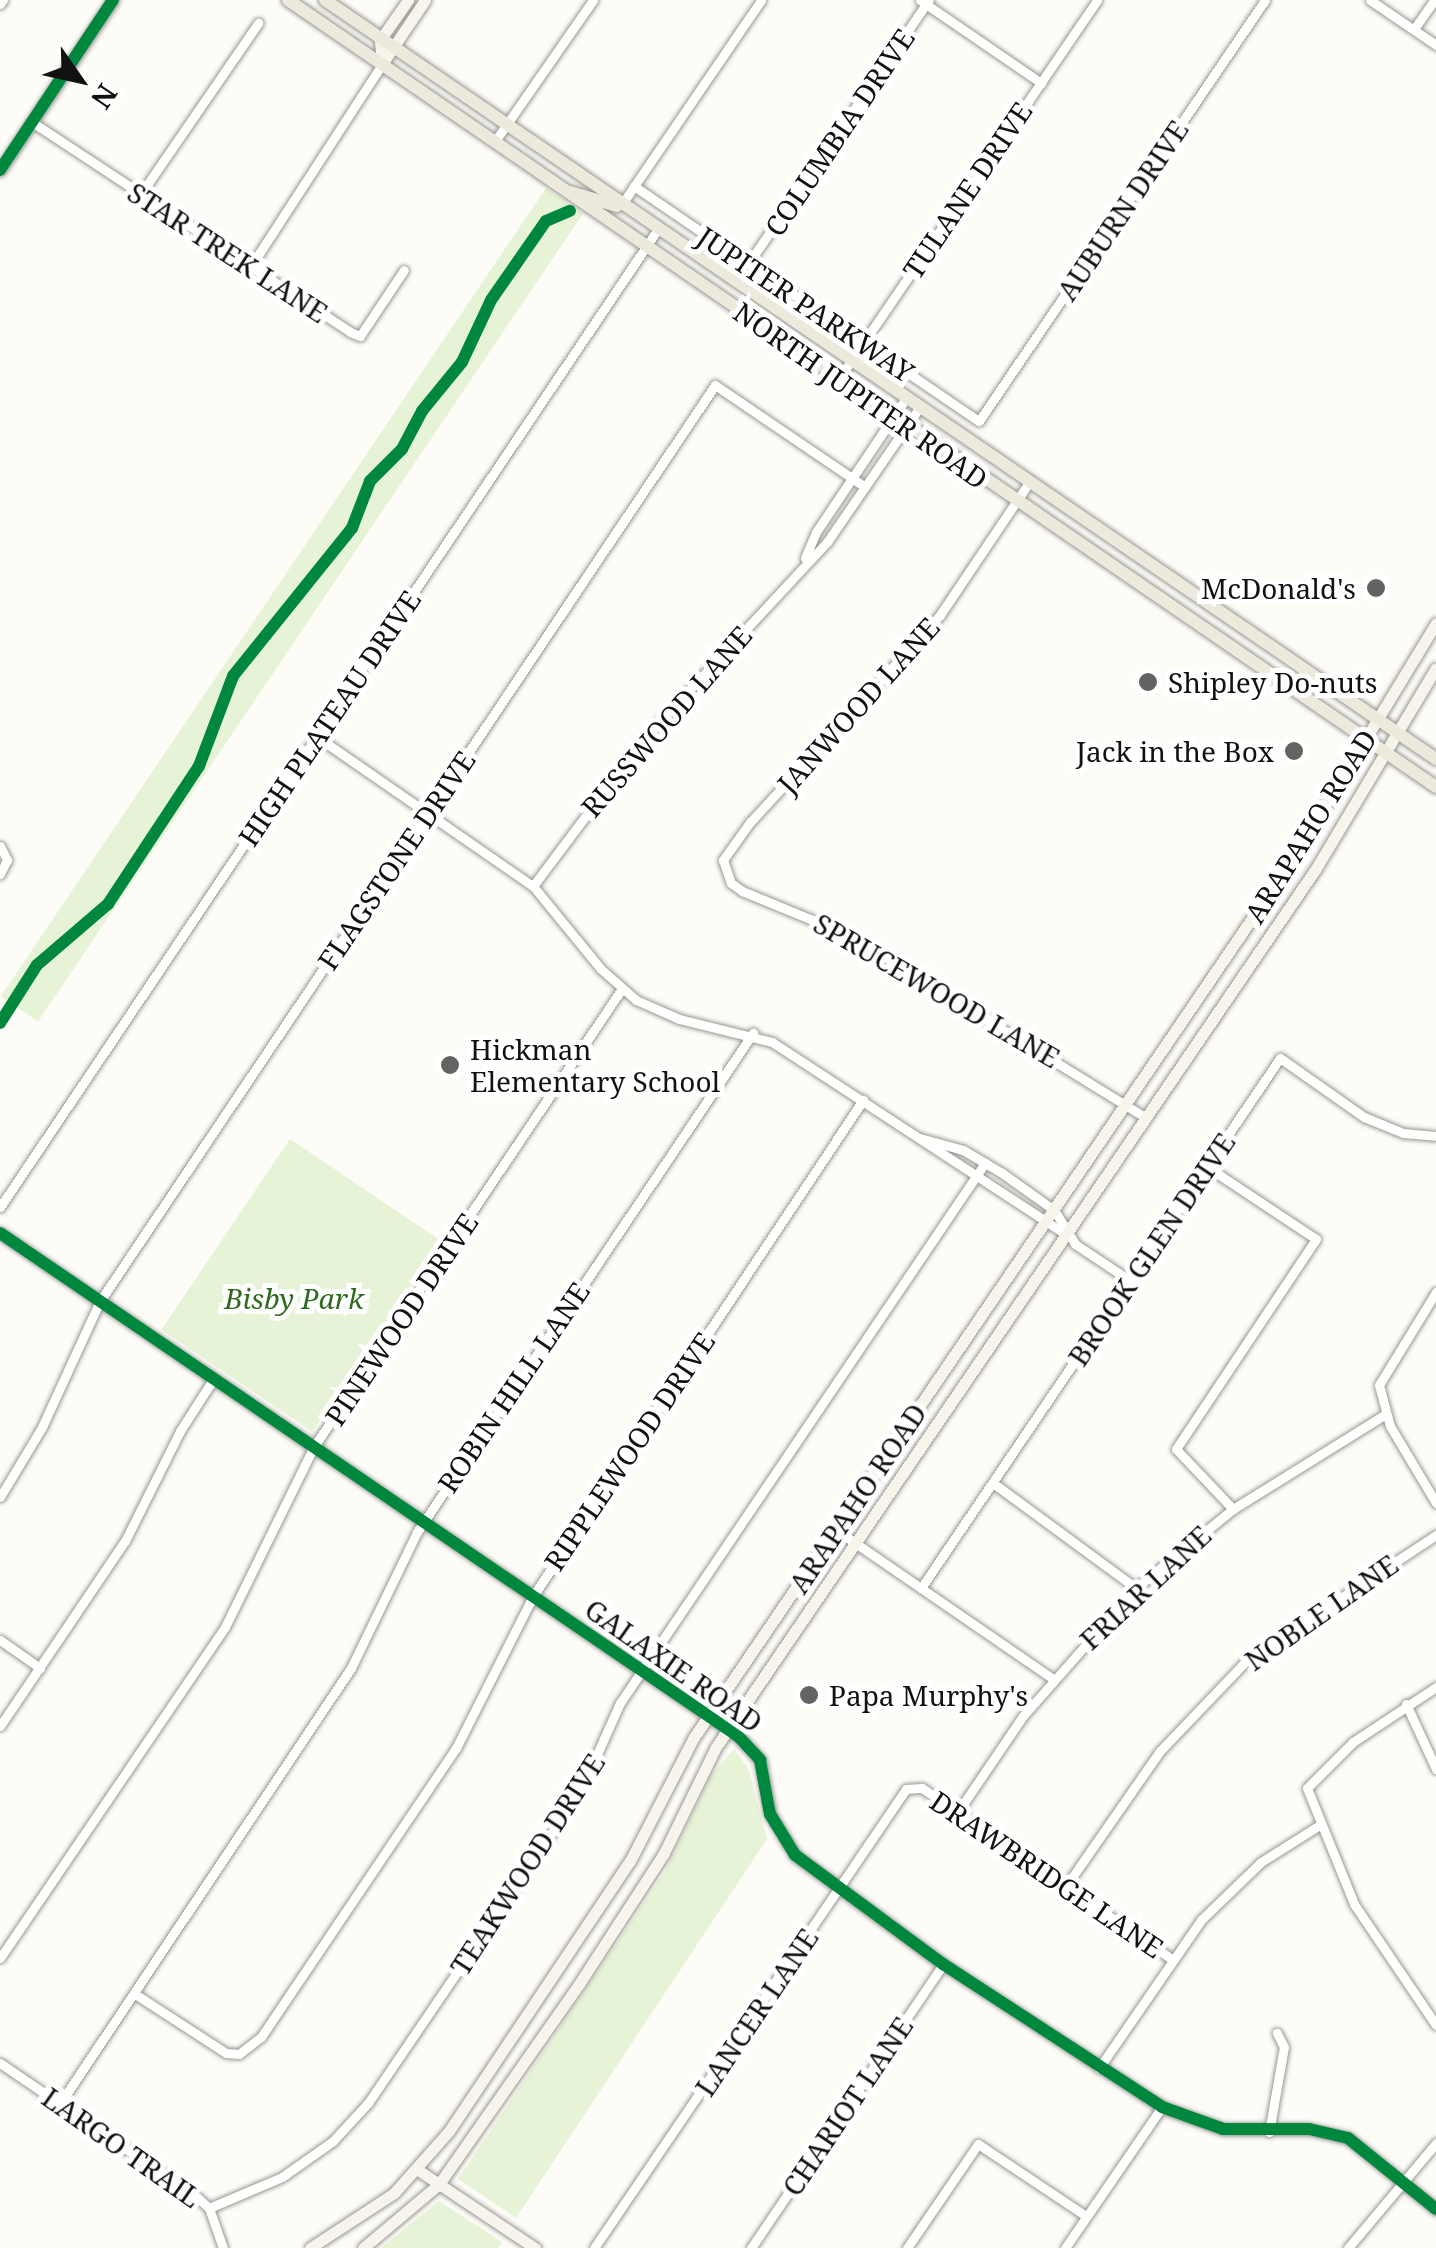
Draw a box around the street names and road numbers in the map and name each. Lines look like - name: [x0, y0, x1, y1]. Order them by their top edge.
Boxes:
- street label: COLUMBIA DRIVE: [757, 22, 921, 242]
- street label: TULANE DRIVE: [896, 95, 1038, 285]
- street label: AUBURN DRIVE: [1049, 114, 1195, 306]
- street label: STAR TREK LANE: [122, 175, 334, 329]
- street label: JUPITER PARKWAY: [692, 219, 920, 389]
- street label: NORTH JUPITER ROAD: [728, 295, 994, 495]
- street label: HIGH PLATEAU DRIVE: [231, 584, 427, 852]
- street label: JANWOOD LANE: [770, 610, 946, 800]
- street label: RUSSWOOD LANE: [574, 619, 758, 823]
- street label: ARAPAHO ROAD: [1237, 723, 1383, 929]
- street label: FLAGSTONE DRIVE: [310, 744, 482, 976]
- street label: SPRUCEWOOD LANE: [808, 906, 1066, 1074]
- street label: BROOK GLEN DRIVE: [1061, 1126, 1241, 1372]
- street label: PINEWOOD DRIVE: [318, 1207, 484, 1431]
- street label: ROBIN HILL LANE: [430, 1275, 596, 1499]
- street label: RIPPLEWOOD DRIVE: [537, 1326, 721, 1576]
- street label: ARAPAHO ROAD: [781, 1397, 933, 1599]
- street label: FRIAR LANE: [1073, 1518, 1217, 1656]
- street label: NOBLE LANE: [1238, 1547, 1404, 1677]
- street label: GALAXIE ROAD: [579, 1591, 769, 1739]
- street label: TEAKWOOD DRIVE: [443, 1747, 611, 1981]
- street label: DRAWBRIDGE LANE: [924, 1784, 1170, 1964]
- street label: LANCER LANE: [688, 1922, 824, 2102]
- street label: CHARIOT LANE: [775, 2010, 919, 2202]
- street label: LARGO TRAIL: [36, 2080, 208, 2214]

